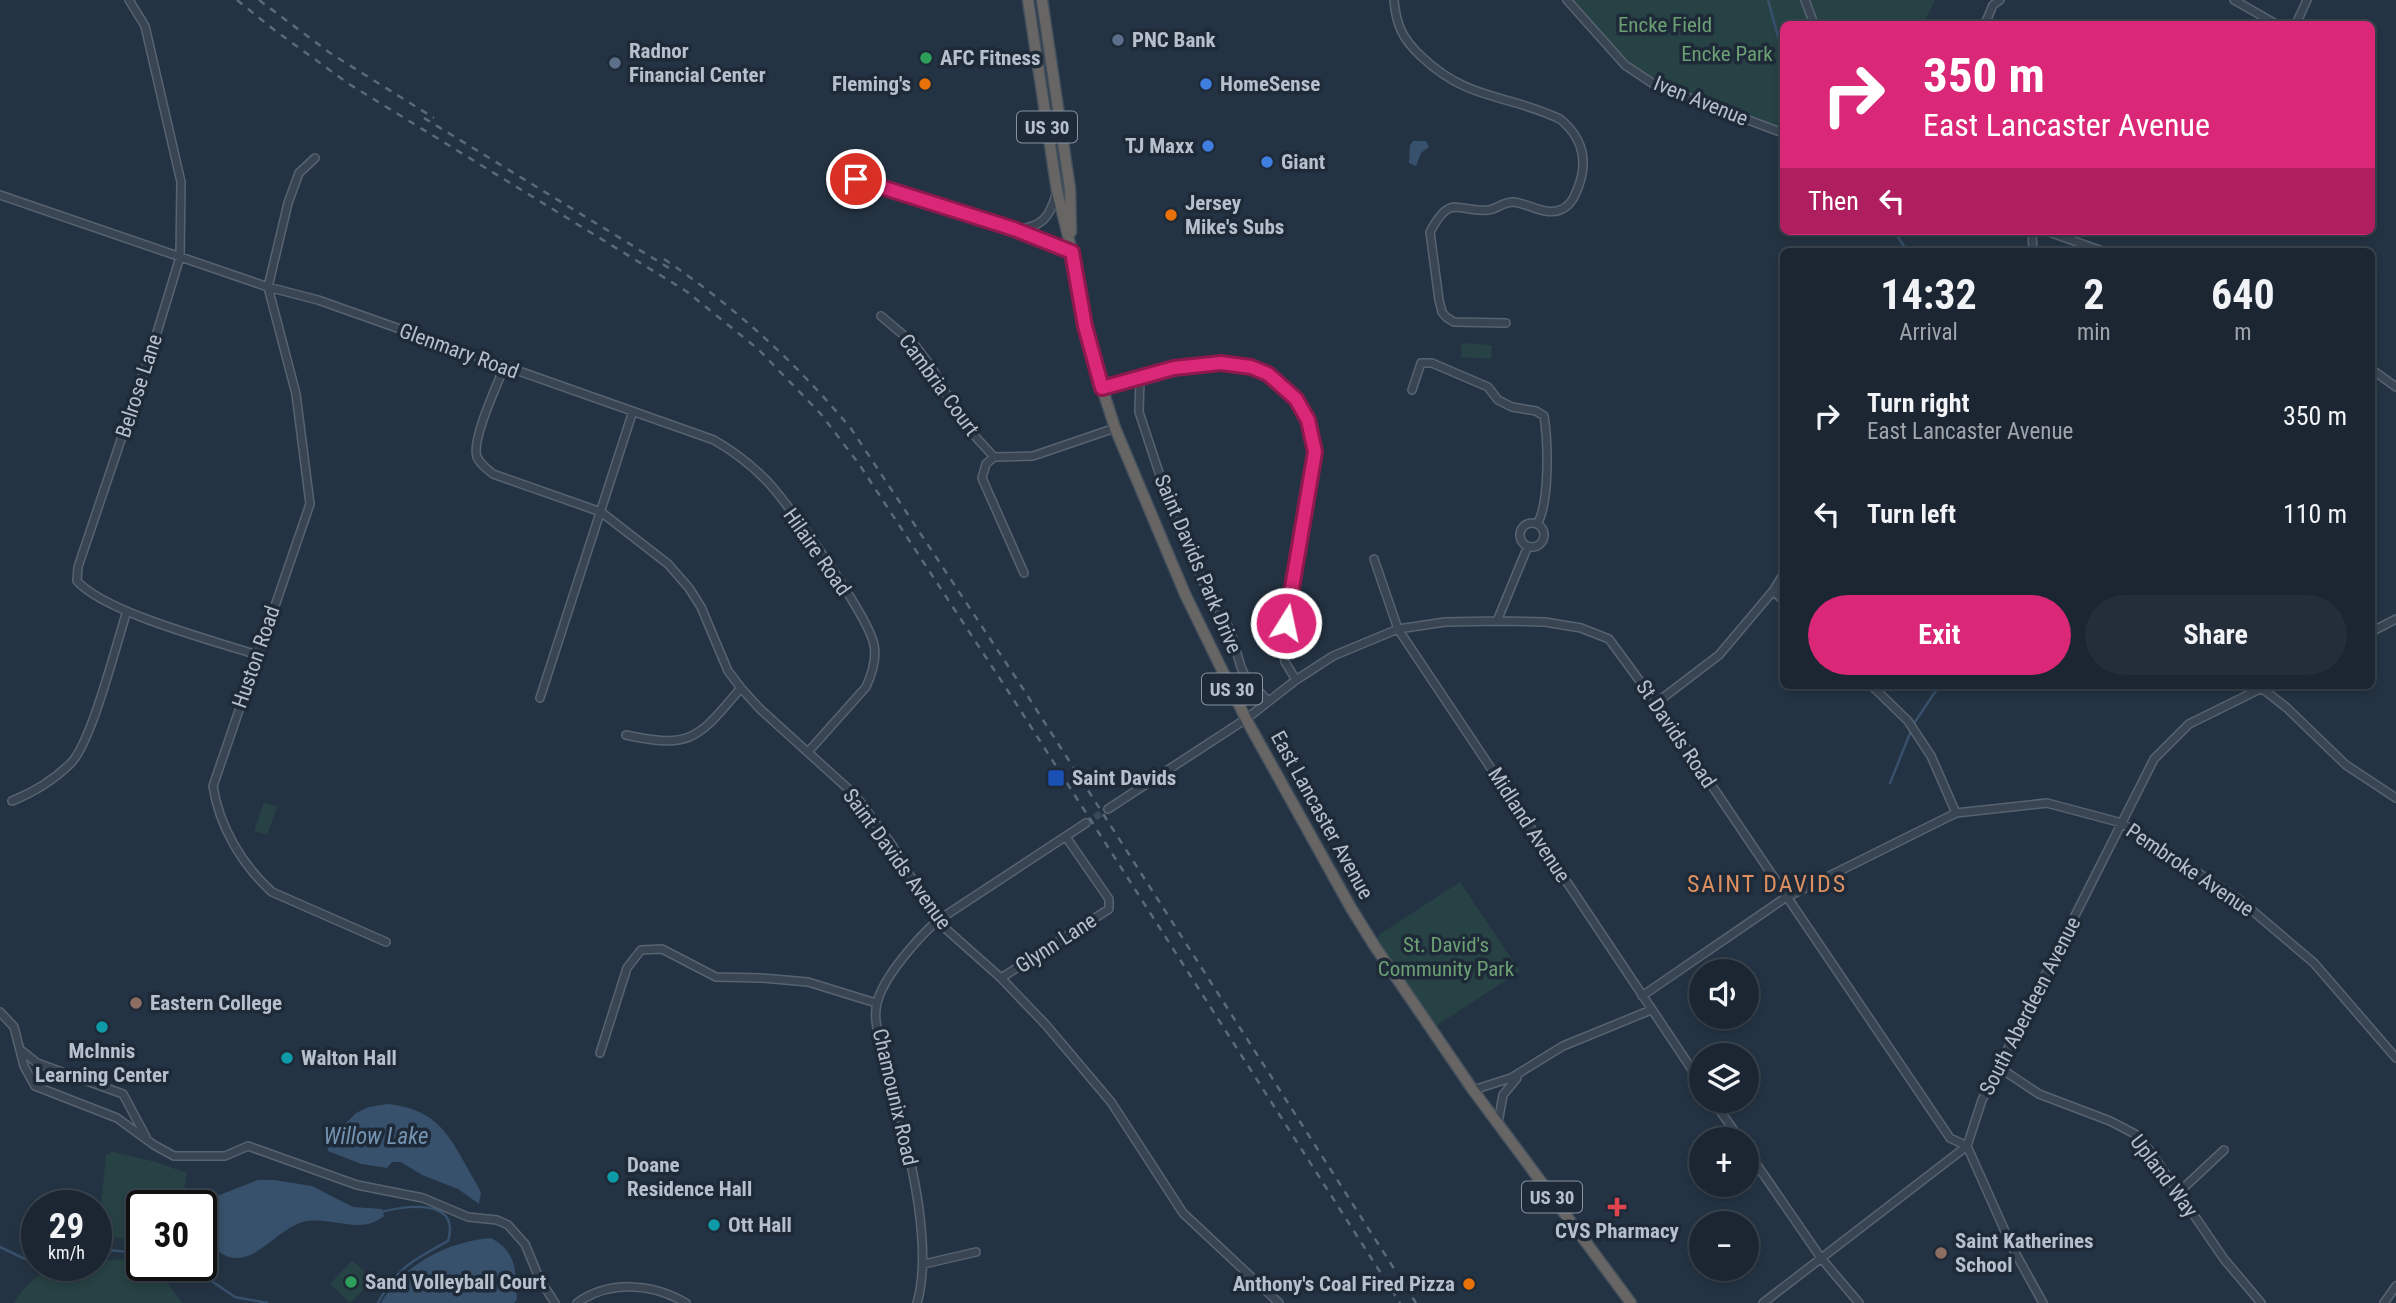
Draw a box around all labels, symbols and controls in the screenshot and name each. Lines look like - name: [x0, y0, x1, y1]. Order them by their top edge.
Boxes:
- park label: Encke Field: [1618, 13, 1712, 37]
- place label: PNC Bank: [1132, 28, 1217, 52]
- marker: PNC Bank: [1110, 32, 1126, 48]
- place label: Radnor Financial Center: [629, 39, 766, 87]
- park label: Encke Park: [1681, 42, 1773, 66]
- place label: AFC Fitness: [940, 46, 1041, 70]
- text: 350 m: [1923, 47, 2045, 104]
- icon: right: [1808, 49, 1899, 140]
- marker: AFC Fitness: [918, 50, 934, 66]
- marker: Radnor Financial Center: [607, 55, 623, 71]
- street label: Iven Avenue: [1650, 71, 1752, 131]
- place label: Fleming's: [832, 72, 911, 96]
- place label: HomeSense: [1220, 72, 1320, 96]
- marker: Fleming's: [917, 76, 933, 92]
- marker: HomeSense: [1198, 76, 1214, 92]
- text: East Lancaster Avenue: [1923, 106, 2210, 144]
- road number: US 30: [1017, 111, 1077, 142]
- place label: TJ Maxx: [1125, 134, 1194, 158]
- marker: TJ Maxx: [1200, 138, 1216, 154]
- pin: [826, 149, 886, 209]
- place label: Giant: [1281, 150, 1325, 174]
- marker: Giant: [1259, 154, 1275, 170]
- icon: arrive: [837, 160, 875, 198]
- icon: left: [1873, 182, 1911, 220]
- text: Then: [1808, 186, 1859, 216]
- place label: Jersey Mike's Subs: [1185, 191, 1284, 239]
- marker: Jersey Mike's Subs: [1163, 207, 1179, 223]
- text: 14:32: [1880, 270, 1977, 319]
- text: 2: [2083, 270, 2104, 319]
- text: 640: [2211, 270, 2275, 319]
- street label: Glenmary Road: [396, 318, 522, 384]
- text: Arrival: [1899, 319, 1958, 346]
- text: min: [2077, 319, 2111, 346]
- text: m: [2234, 319, 2251, 346]
- street label: Cambria Court: [894, 329, 984, 441]
- street label: Belrose Lane: [111, 331, 167, 441]
- text: Turn right: [1867, 388, 1969, 418]
- icon: right: [1808, 397, 1846, 435]
- text: 350 m: [2283, 401, 2347, 431]
- text: East Lancaster Avenue: [1867, 418, 2073, 445]
- street label: Saint Davids Park Drive: [1150, 471, 1247, 657]
- icon: left: [1808, 495, 1846, 533]
- text: Turn left: [1867, 499, 1956, 529]
- text: 110 m: [2283, 499, 2347, 529]
- street label: Hilaire Road: [778, 504, 856, 600]
- position arrow: [1249, 586, 1323, 660]
- button: Exit: [1808, 595, 2071, 675]
- button: Share: [2085, 595, 2347, 675]
- street label: Huston Road: [227, 603, 285, 711]
- road number: US 30: [1202, 674, 1262, 704]
- street label: St Davids Road: [1631, 676, 1721, 792]
- street label: East Lancaster Avenue: [1266, 727, 1378, 903]
- street label: Midland Avenue: [1483, 763, 1575, 887]
- place label: Saint Davids: [1072, 766, 1176, 790]
- marker: Saint Davids: [1046, 768, 1066, 788]
- street label: Saint Davids Avenue: [838, 784, 956, 934]
- street label: Pembroke Avenue: [2122, 818, 2258, 922]
- district label: SAINT DAVIDS: [1687, 870, 1847, 898]
- street label: Glynn Lane: [1011, 908, 1101, 978]
- street label: South Aberdeen Avenue: [1975, 913, 2085, 1099]
- park label: St. David's Community Park: [1378, 933, 1515, 981]
- map controls: [1689, 959, 1759, 1281]
- button: sound: [1689, 959, 1759, 1029]
- place label: Eastern College: [150, 991, 282, 1015]
- marker: Eastern College: [128, 995, 144, 1011]
- marker: McInnis Learning Center: [94, 1019, 110, 1035]
- street label: Chamounix Road: [868, 1026, 922, 1168]
- place label: McInnis Learning Center: [35, 1039, 169, 1087]
- button: layers: [1689, 1043, 1759, 1113]
- place label: Walton Hall: [301, 1046, 397, 1070]
- marker: Walton Hall: [279, 1050, 295, 1066]
- water label: Willow Lake: [324, 1123, 428, 1150]
- button: +: [1689, 1127, 1759, 1197]
- street label: Upland Way: [2125, 1130, 2203, 1222]
- place label: Doane Residence Hall: [627, 1153, 752, 1201]
- marker: Doane Residence Hall: [605, 1169, 621, 1185]
- road number: US 30: [1522, 1182, 1582, 1212]
- speed limit sign: 30: [126, 1190, 217, 1281]
- marker: CVS Pharmacy: [1609, 1199, 1625, 1215]
- text: 29: [49, 1206, 84, 1247]
- button: −: [1689, 1211, 1759, 1281]
- place label: Ott Hall: [728, 1213, 792, 1237]
- marker: Ott Hall: [706, 1217, 722, 1233]
- place label: CVS Pharmacy: [1555, 1219, 1680, 1243]
- place label: Saint Katherines School: [1955, 1229, 2094, 1277]
- text: km/h: [48, 1242, 85, 1263]
- marker: Saint Katherines School: [1933, 1245, 1949, 1261]
- place label: Sand Volleyball Court: [365, 1270, 546, 1294]
- place label: Anthony's Coal Fired Pizza: [1233, 1272, 1455, 1296]
- marker: Sand Volleyball Court: [343, 1274, 359, 1290]
- marker: Anthony's Coal Fired Pizza: [1461, 1276, 1477, 1292]

